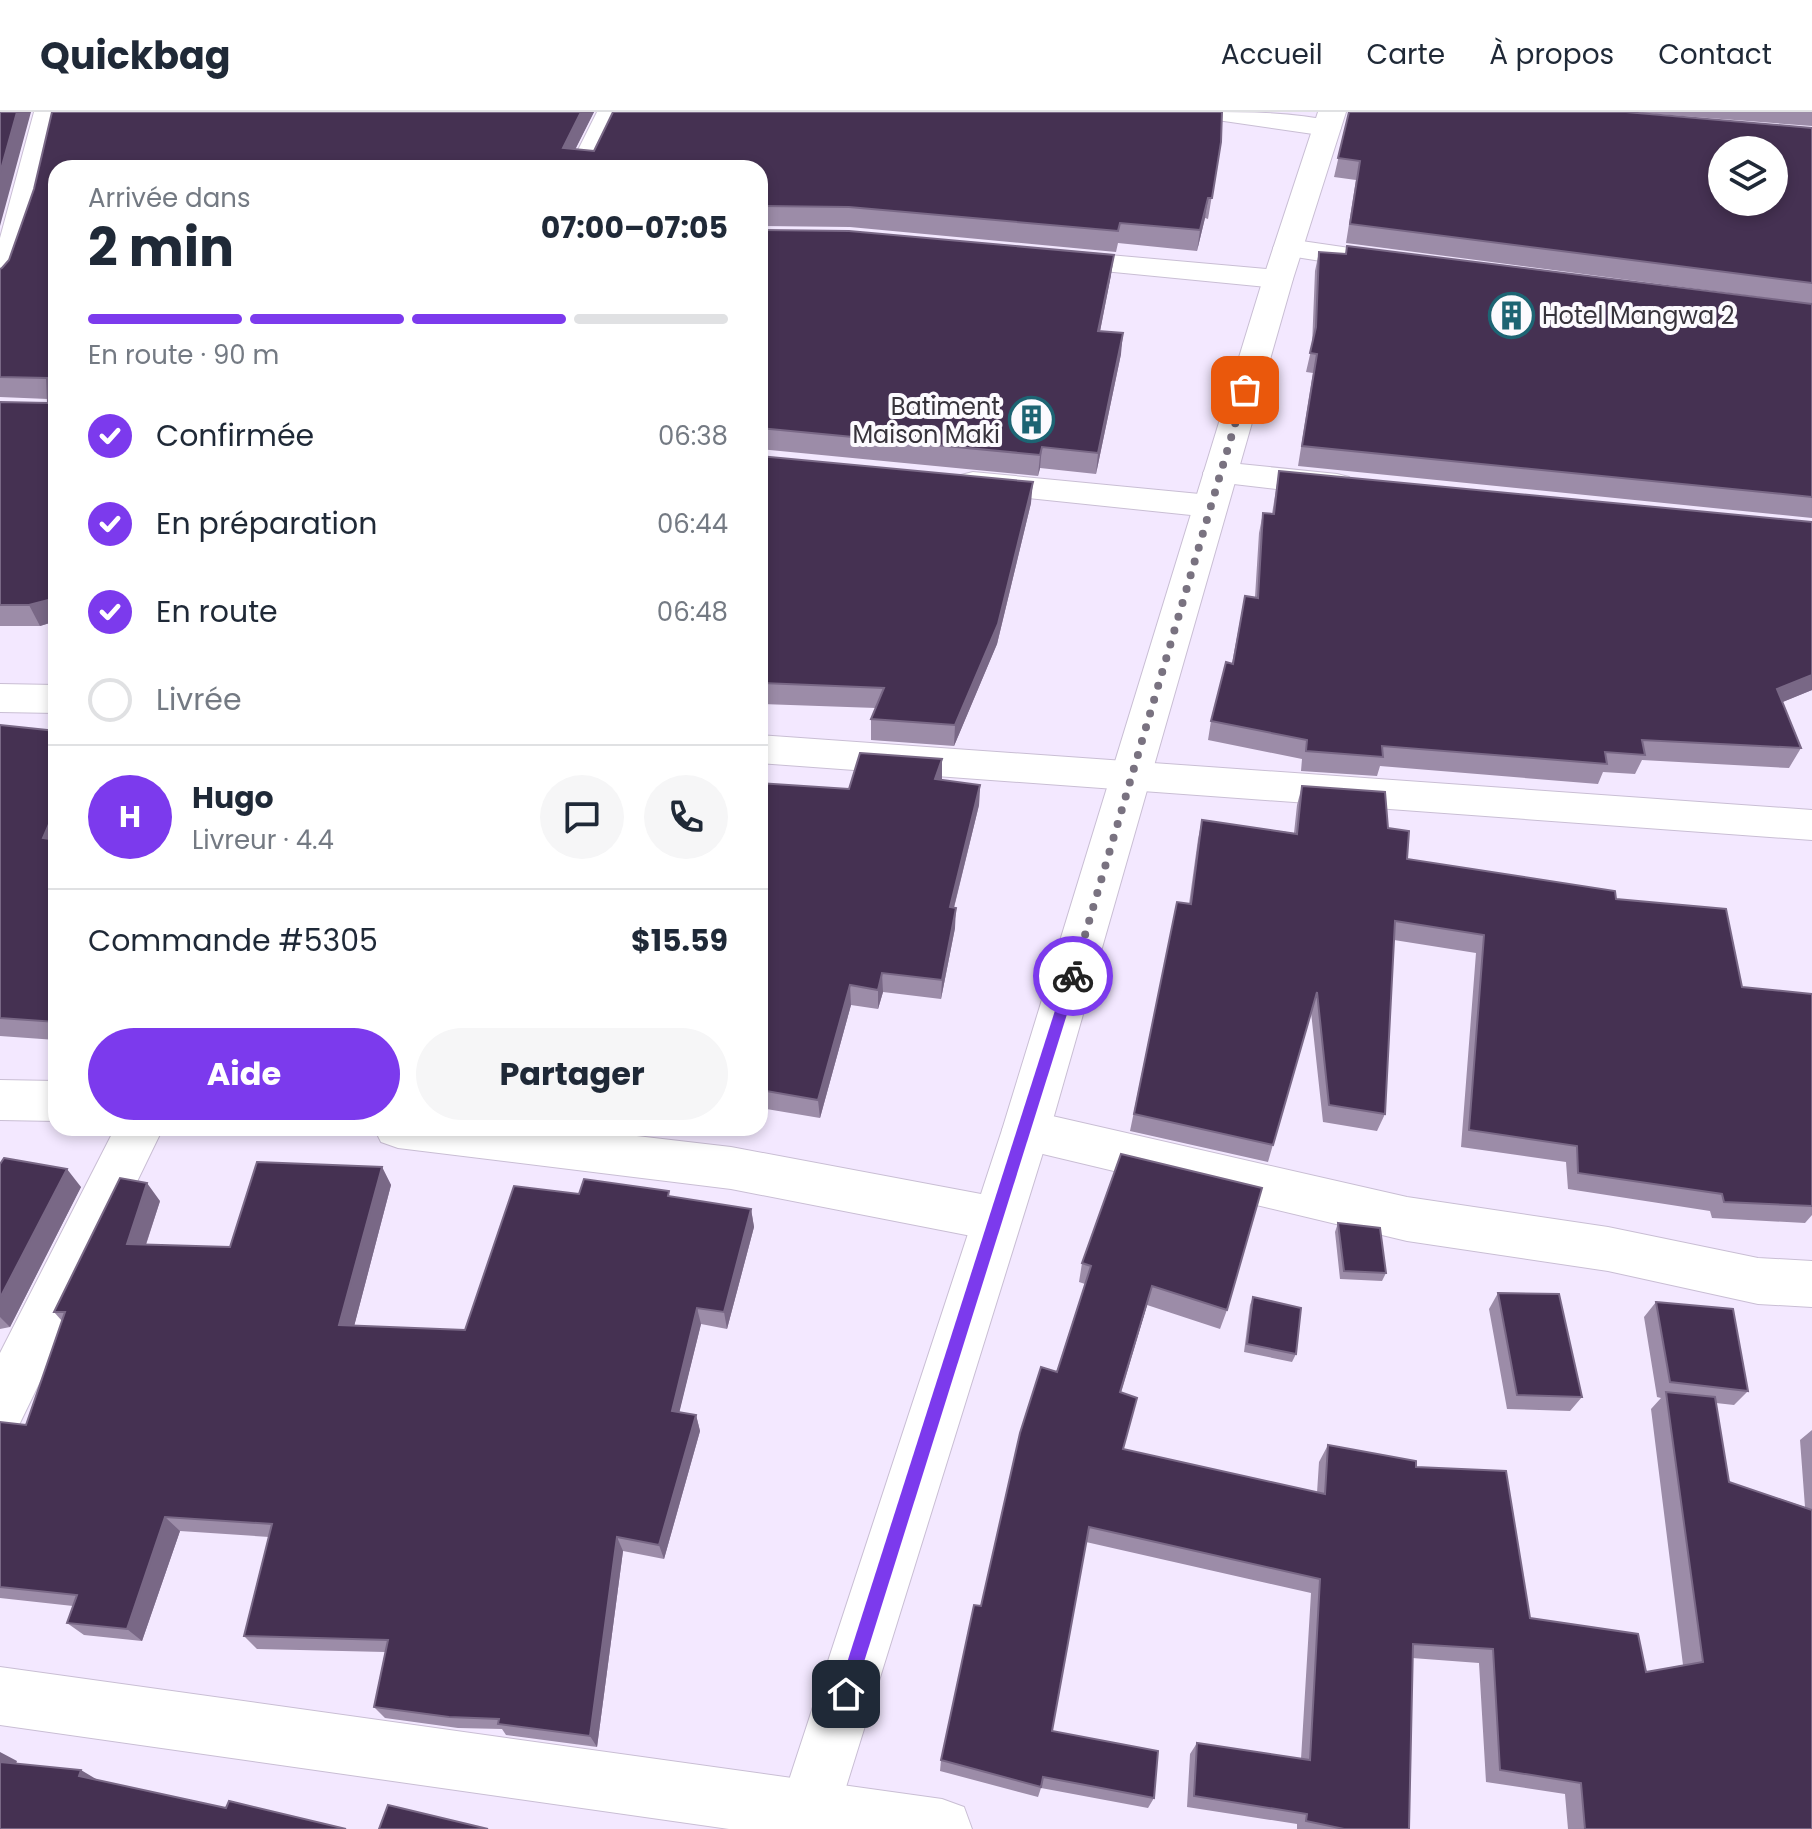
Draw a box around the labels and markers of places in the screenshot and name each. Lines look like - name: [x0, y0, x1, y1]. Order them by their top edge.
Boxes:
- building icon: Hotel Mangwa 2: [1487, 291, 1535, 339]
- place label: Hotel Mangwa 2: [1542, 299, 1734, 332]
- pin: [1211, 356, 1279, 424]
- place label: Batiment Maison Maki: [852, 390, 1000, 451]
- building icon: Batiment Maison Maki: [1007, 396, 1055, 444]
- pin: [812, 1660, 880, 1728]

